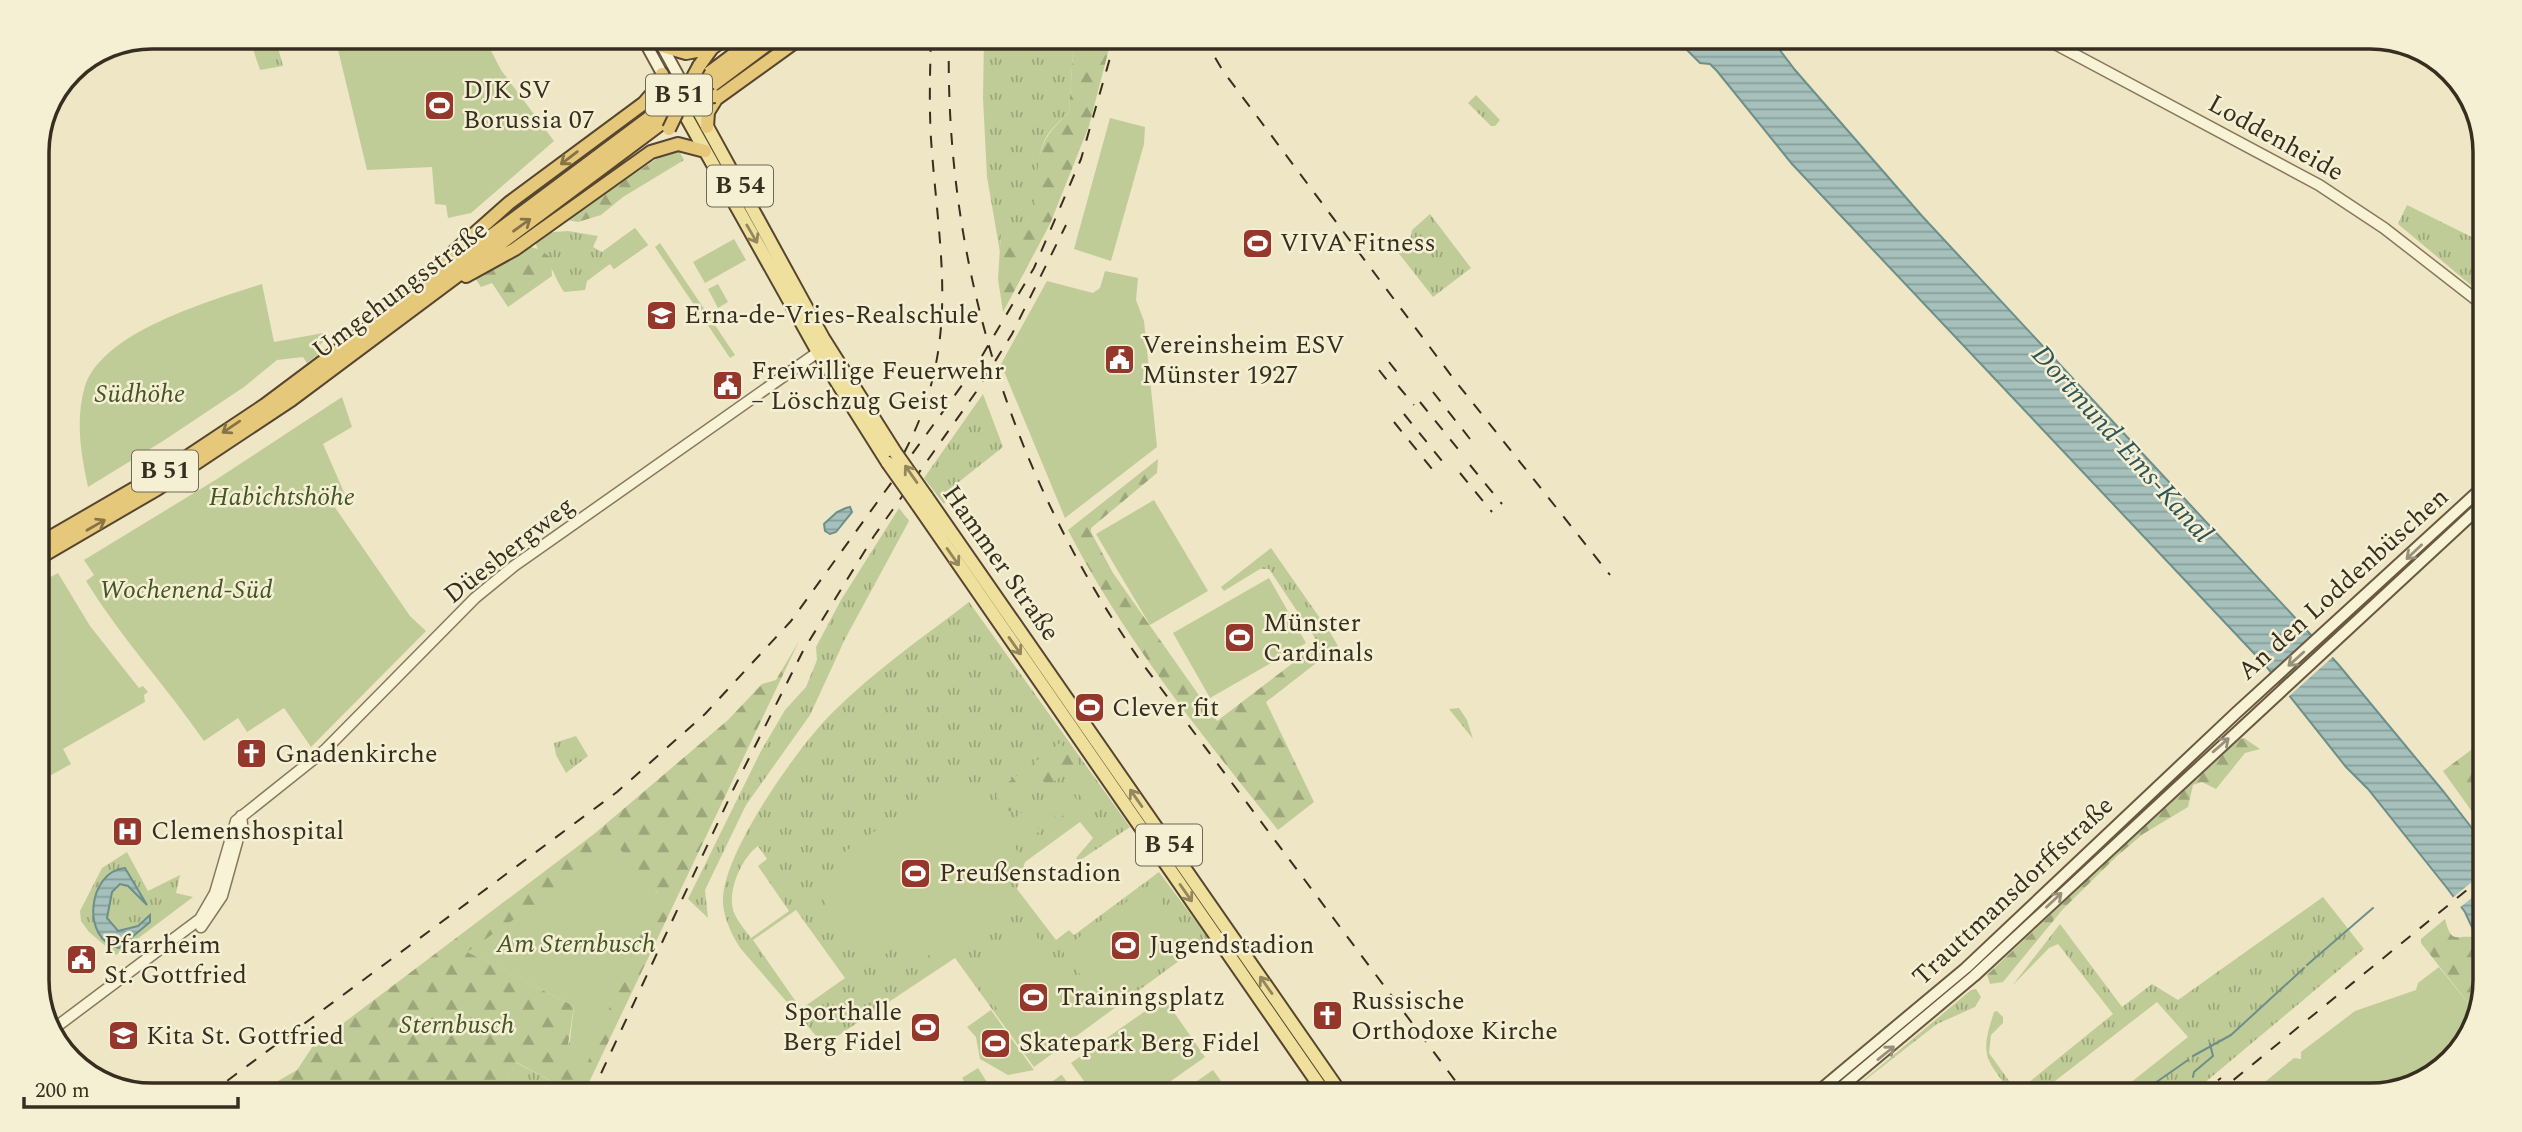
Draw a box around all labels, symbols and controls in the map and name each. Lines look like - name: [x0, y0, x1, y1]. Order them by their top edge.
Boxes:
- place label: DJK SV Borussia 07: [463, 70, 595, 140]
- road number: B 51: [646, 74, 712, 116]
- street label: Loddenheide: [2201, 84, 2351, 192]
- sports icon: DJK SV Borussia 07: [423, 88, 457, 122]
- one-way arrow: [561, 151, 579, 166]
- road number: B 54: [707, 166, 773, 206]
- street label: Umgehungsstraße: [304, 211, 496, 369]
- one-way arrow: [512, 218, 531, 233]
- place label: VIVA Fitness: [1280, 223, 1436, 263]
- one-way arrow: [745, 224, 759, 244]
- sports icon: VIVA Fitness: [1240, 226, 1274, 260]
- place label: Erna-de-Vries-Realschule: [684, 295, 979, 335]
- school or university icon: Erna-de-Vries-Realschule: [644, 298, 678, 332]
- place label: Vereinsheim ESV Münster 1927: [1142, 325, 1345, 395]
- water label: Dortmund-Ems-Kanal: [2021, 335, 2223, 553]
- public building icon: Vereinsheim ESV Münster 1927: [1102, 343, 1136, 377]
- place label: Freiwillige Feuerwehr – Löschzug Geist: [751, 351, 1004, 421]
- public building icon: Freiwillige Feuerwehr – Löschzug Geist: [711, 369, 745, 403]
- park label: Südhöhe: [95, 374, 185, 414]
- one-way arrow: [222, 421, 242, 435]
- road number: B 51: [132, 450, 198, 492]
- one-way arrow: [904, 465, 918, 484]
- park label: Habichtshöhe: [209, 477, 355, 517]
- street label: Hammer Straße: [932, 477, 1070, 649]
- street label: An den Loddenbüschen: [2228, 478, 2458, 690]
- street label: Düesbergweg: [435, 486, 583, 614]
- one-way arrow: [86, 518, 106, 532]
- one-way arrow: [2406, 543, 2423, 560]
- one-way arrow: [946, 547, 960, 566]
- park label: Wochenend-Süd: [99, 570, 273, 610]
- place label: Münster Cardinals: [1263, 603, 1374, 673]
- sports icon: Münster Cardinals: [1223, 621, 1257, 655]
- one-way arrow: [1008, 636, 1022, 655]
- one-way arrow: [2287, 651, 2305, 667]
- place label: Clever fit: [1112, 688, 1219, 728]
- sports icon: Clever fit: [1072, 691, 1106, 725]
- place label: Gnadenkirche: [275, 734, 438, 774]
- church icon: Gnadenkirche: [235, 737, 269, 771]
- one-way arrow: [2212, 737, 2230, 753]
- street label: Trauttmansdorffstraße: [1903, 787, 2123, 995]
- one-way arrow: [1129, 789, 1143, 808]
- place label: Clemenshospital: [151, 811, 344, 851]
- hospital icon: Clemenshospital: [111, 814, 145, 848]
- road number: B 54: [1136, 824, 1202, 866]
- place label: Preußenstadion: [939, 853, 1121, 893]
- sports icon: Preußenstadion: [899, 856, 933, 890]
- one-way arrow: [1179, 883, 1193, 902]
- one-way arrow: [2046, 892, 2063, 909]
- park label: Am Sternbusch: [495, 924, 656, 964]
- place label: Pfarrheim St. Gottfried: [104, 925, 247, 995]
- place label: Jugendstadion: [1149, 925, 1314, 965]
- sports icon: Jugendstadion: [1109, 928, 1143, 962]
- public building icon: Pfarrheim St. Gottfried: [64, 943, 98, 977]
- one-way arrow: [1259, 976, 1273, 995]
- place label: Trainingsplatz: [1057, 977, 1225, 1017]
- sports icon: Trainingsplatz: [1017, 980, 1051, 1014]
- place label: Russische Orthodoxe Kirche: [1351, 981, 1558, 1051]
- place label: Sporthalle Berg Fidel: [782, 992, 902, 1062]
- church icon: Russische Orthodoxe Kirche: [1311, 999, 1345, 1033]
- park label: Sternbusch: [400, 1005, 515, 1045]
- sports icon: Sporthalle Berg Fidel: [908, 1010, 942, 1044]
- place label: Kita St. Gottfried: [146, 1016, 344, 1056]
- school or university icon: Kita St. Gottfried: [106, 1019, 140, 1053]
- place label: Skatepark Berg Fidel: [1019, 1023, 1260, 1063]
- sports icon: Skatepark Berg Fidel: [979, 1026, 1013, 1060]
- one-way arrow: [1876, 1045, 1894, 1061]
- scale bar: [24, 1066, 238, 1110]
- text: 200 m: [35, 1075, 90, 1107]

